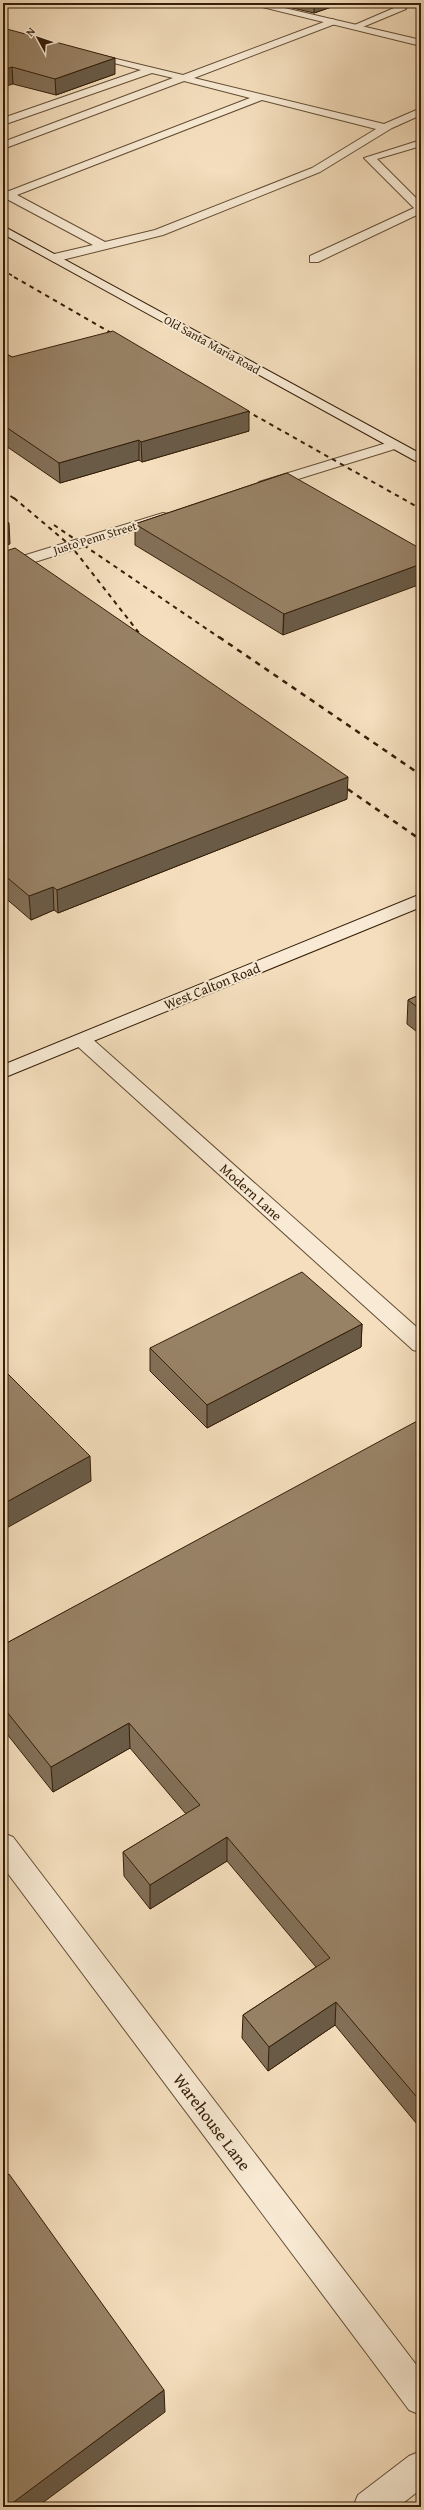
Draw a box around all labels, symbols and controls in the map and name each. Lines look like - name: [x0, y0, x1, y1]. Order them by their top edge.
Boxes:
- north arrow: [18, 18, 58, 58]
- text: N: [22, 23, 39, 40]
- street label: Old Santa Maria Road: [161, 311, 264, 378]
- street label: Justo Penn Street: [49, 517, 139, 559]
- street label: West Calton Road: [161, 957, 264, 1014]
- street label: Modern Lane: [216, 1159, 287, 1226]
- street label: Warehouse Lane: [167, 2068, 257, 2176]

